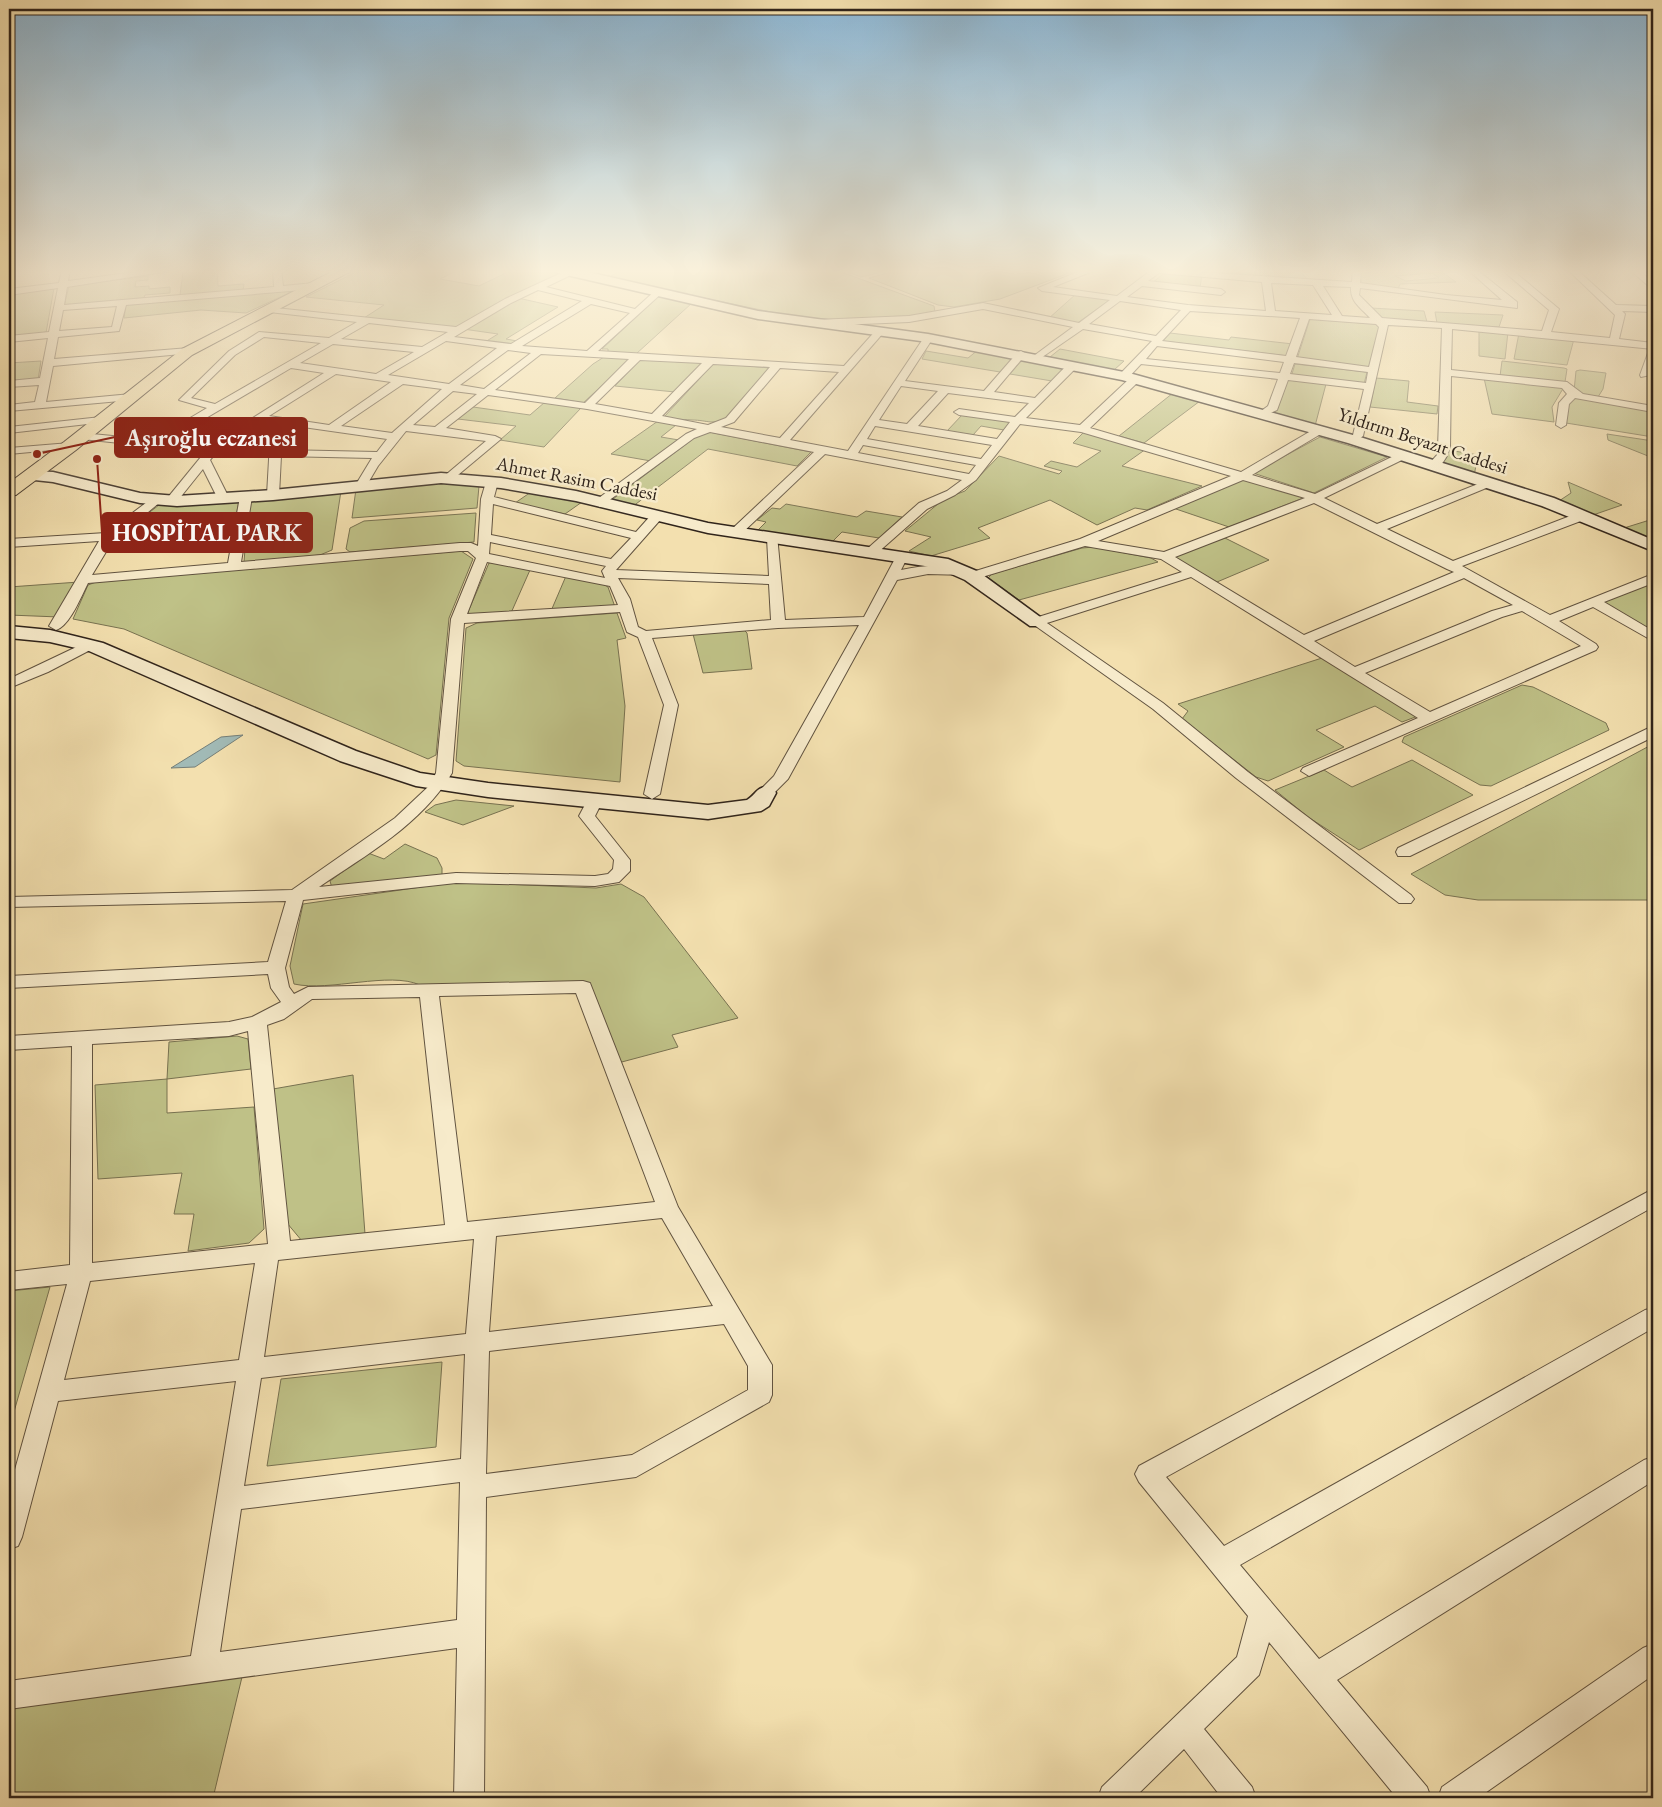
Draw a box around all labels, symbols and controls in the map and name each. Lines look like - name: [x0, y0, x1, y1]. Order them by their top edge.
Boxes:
- street label: Yıldırım Beyazıt Caddesi: [1335, 401, 1511, 480]
- callout: Aşıroğlu eczanesi: [115, 418, 307, 457]
- text: Aşıroğlu eczanesi: [124, 422, 297, 454]
- street label: Ahmet Rasim Caddesi: [493, 450, 660, 506]
- callout: HOSPİTAL PARK: [102, 513, 312, 552]
- text: HOSPİTAL PARK: [112, 517, 303, 548]

